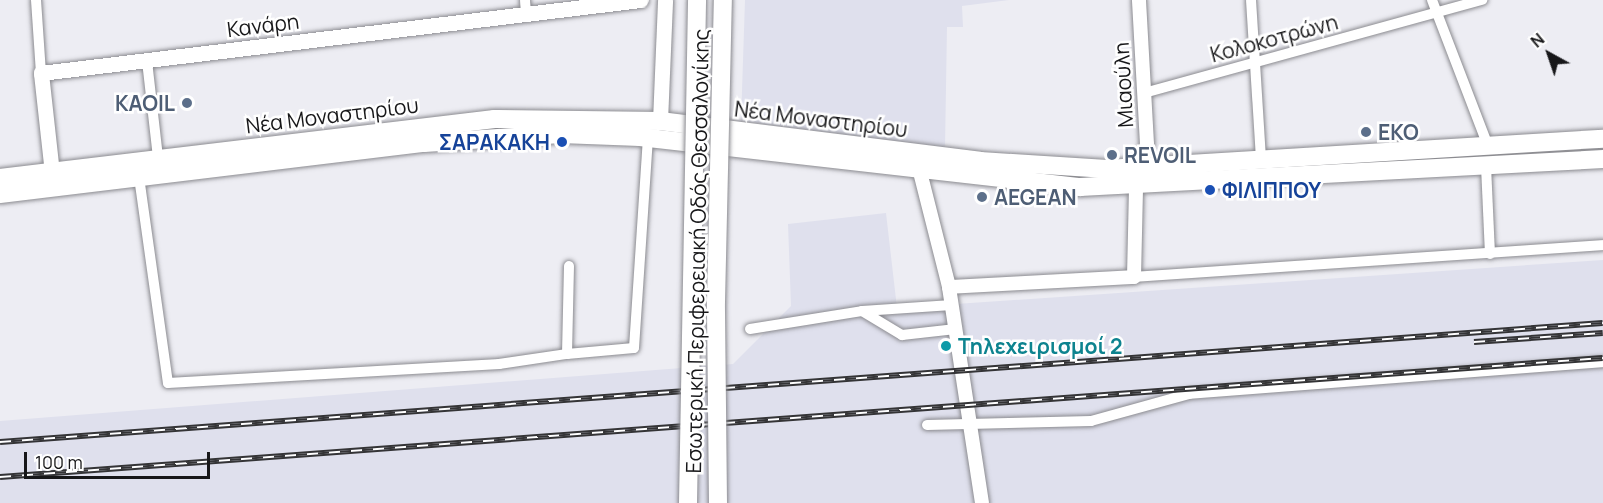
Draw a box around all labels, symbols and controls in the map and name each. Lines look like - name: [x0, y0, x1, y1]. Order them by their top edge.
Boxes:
- street label: Κανάρη: [225, 8, 301, 42]
- street label: Κολοκοτρώνη: [1208, 9, 1340, 67]
- north arrow: [1519, 24, 1579, 84]
- street label: Εσωτερική Περιφερειακή Οδός Θεσσαλονίκης: [681, 28, 713, 474]
- text: N: [1526, 28, 1549, 52]
- street label: Μιαούλη: [1108, 42, 1138, 128]
- place label: KAOIL: [115, 90, 175, 116]
- street label: Νέα Μοναστηρίου: [244, 92, 420, 138]
- marker: KAOIL: [180, 96, 194, 110]
- street label: Νέα Μοναστηρίου: [733, 96, 909, 142]
- place label: EKO: [1378, 119, 1419, 145]
- marker: EKO: [1359, 125, 1373, 139]
- place label: ΣΑΡΑΚΑΚΗ: [439, 129, 550, 155]
- marker: ΣΑΡΑΚΑΚΗ: [555, 135, 569, 149]
- place label: REVOIL: [1124, 142, 1196, 168]
- marker: REVOIL: [1105, 148, 1119, 162]
- place label: ΦΙΛΙΠΠΟΥ: [1222, 177, 1321, 203]
- marker: ΦΙΛΙΠΠΟΥ: [1203, 183, 1217, 197]
- place label: AEGEAN: [994, 184, 1077, 210]
- marker: AEGEAN: [975, 190, 989, 204]
- place label: Τηλεχειρισμοί 2: [958, 333, 1123, 359]
- marker: Τηλεχειρισμοί 2: [939, 339, 953, 353]
- scale bar: [27, 440, 213, 478]
- text: 100 m: [35, 450, 83, 474]

